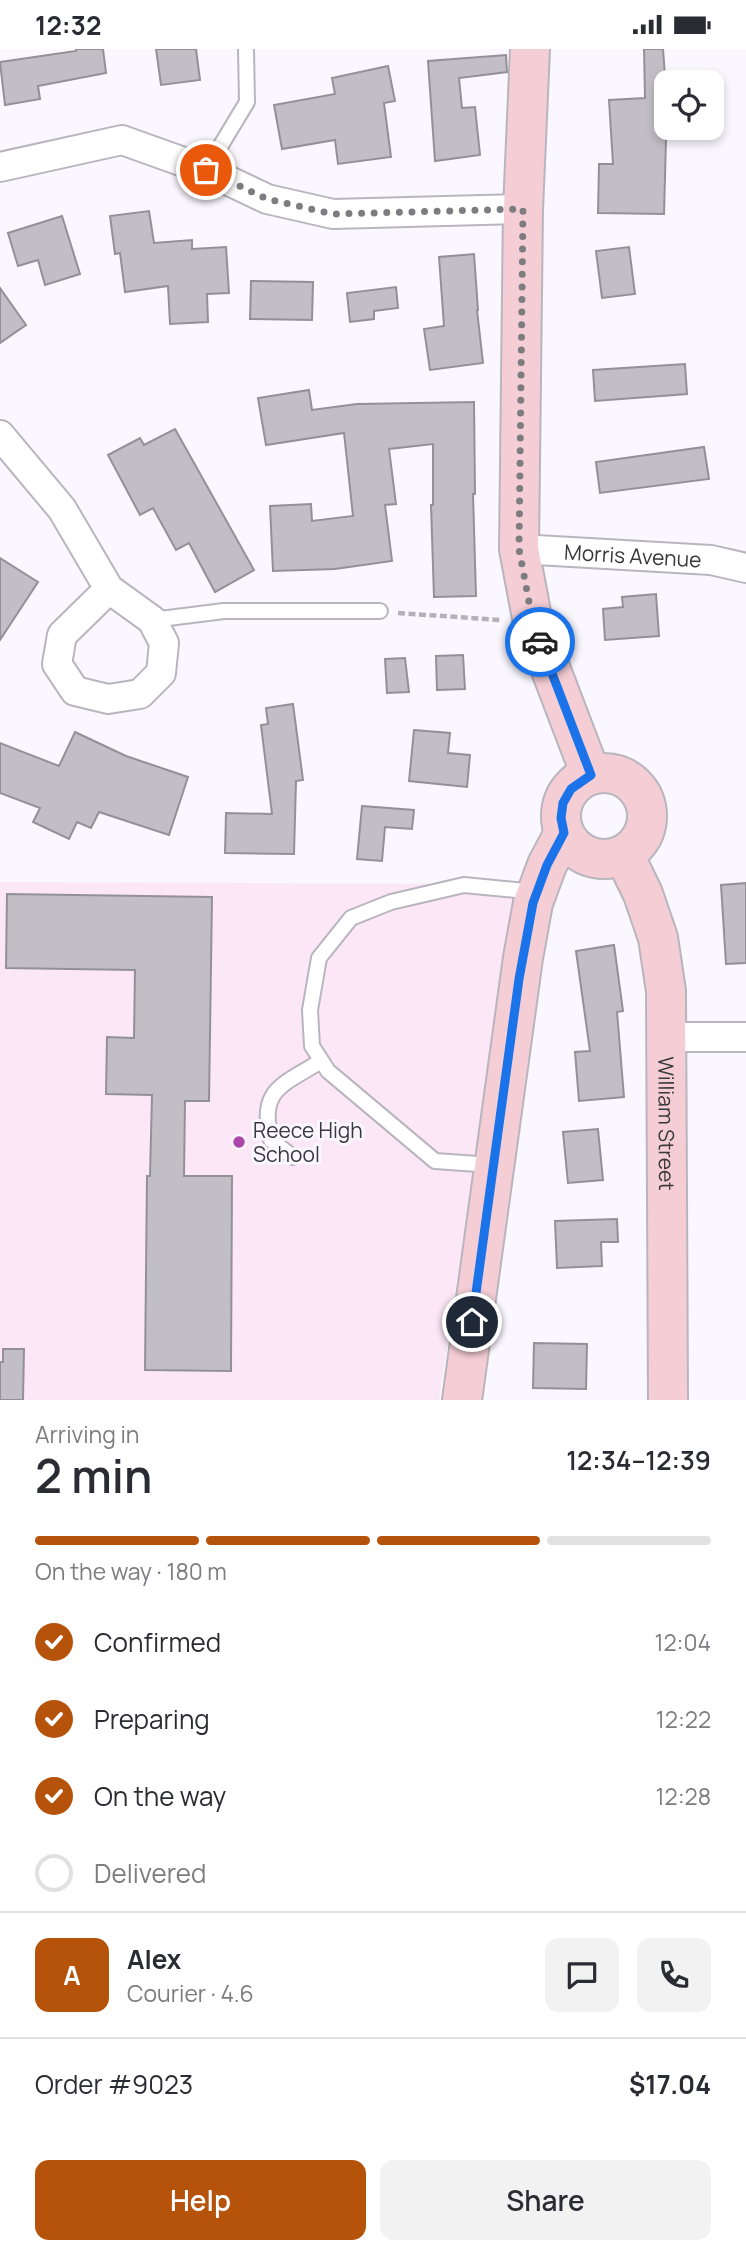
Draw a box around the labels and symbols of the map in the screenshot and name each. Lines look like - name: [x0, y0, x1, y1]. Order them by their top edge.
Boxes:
- pin: [176, 140, 236, 200]
- street label: Morris Avenue: [563, 538, 702, 573]
- courier: [505, 607, 575, 677]
- street label: William Street: [652, 1056, 681, 1191]
- place label: Reece High School: [253, 1116, 363, 1168]
- marker: Reece High School: [231, 1134, 247, 1150]
- pin: [442, 1292, 502, 1352]

